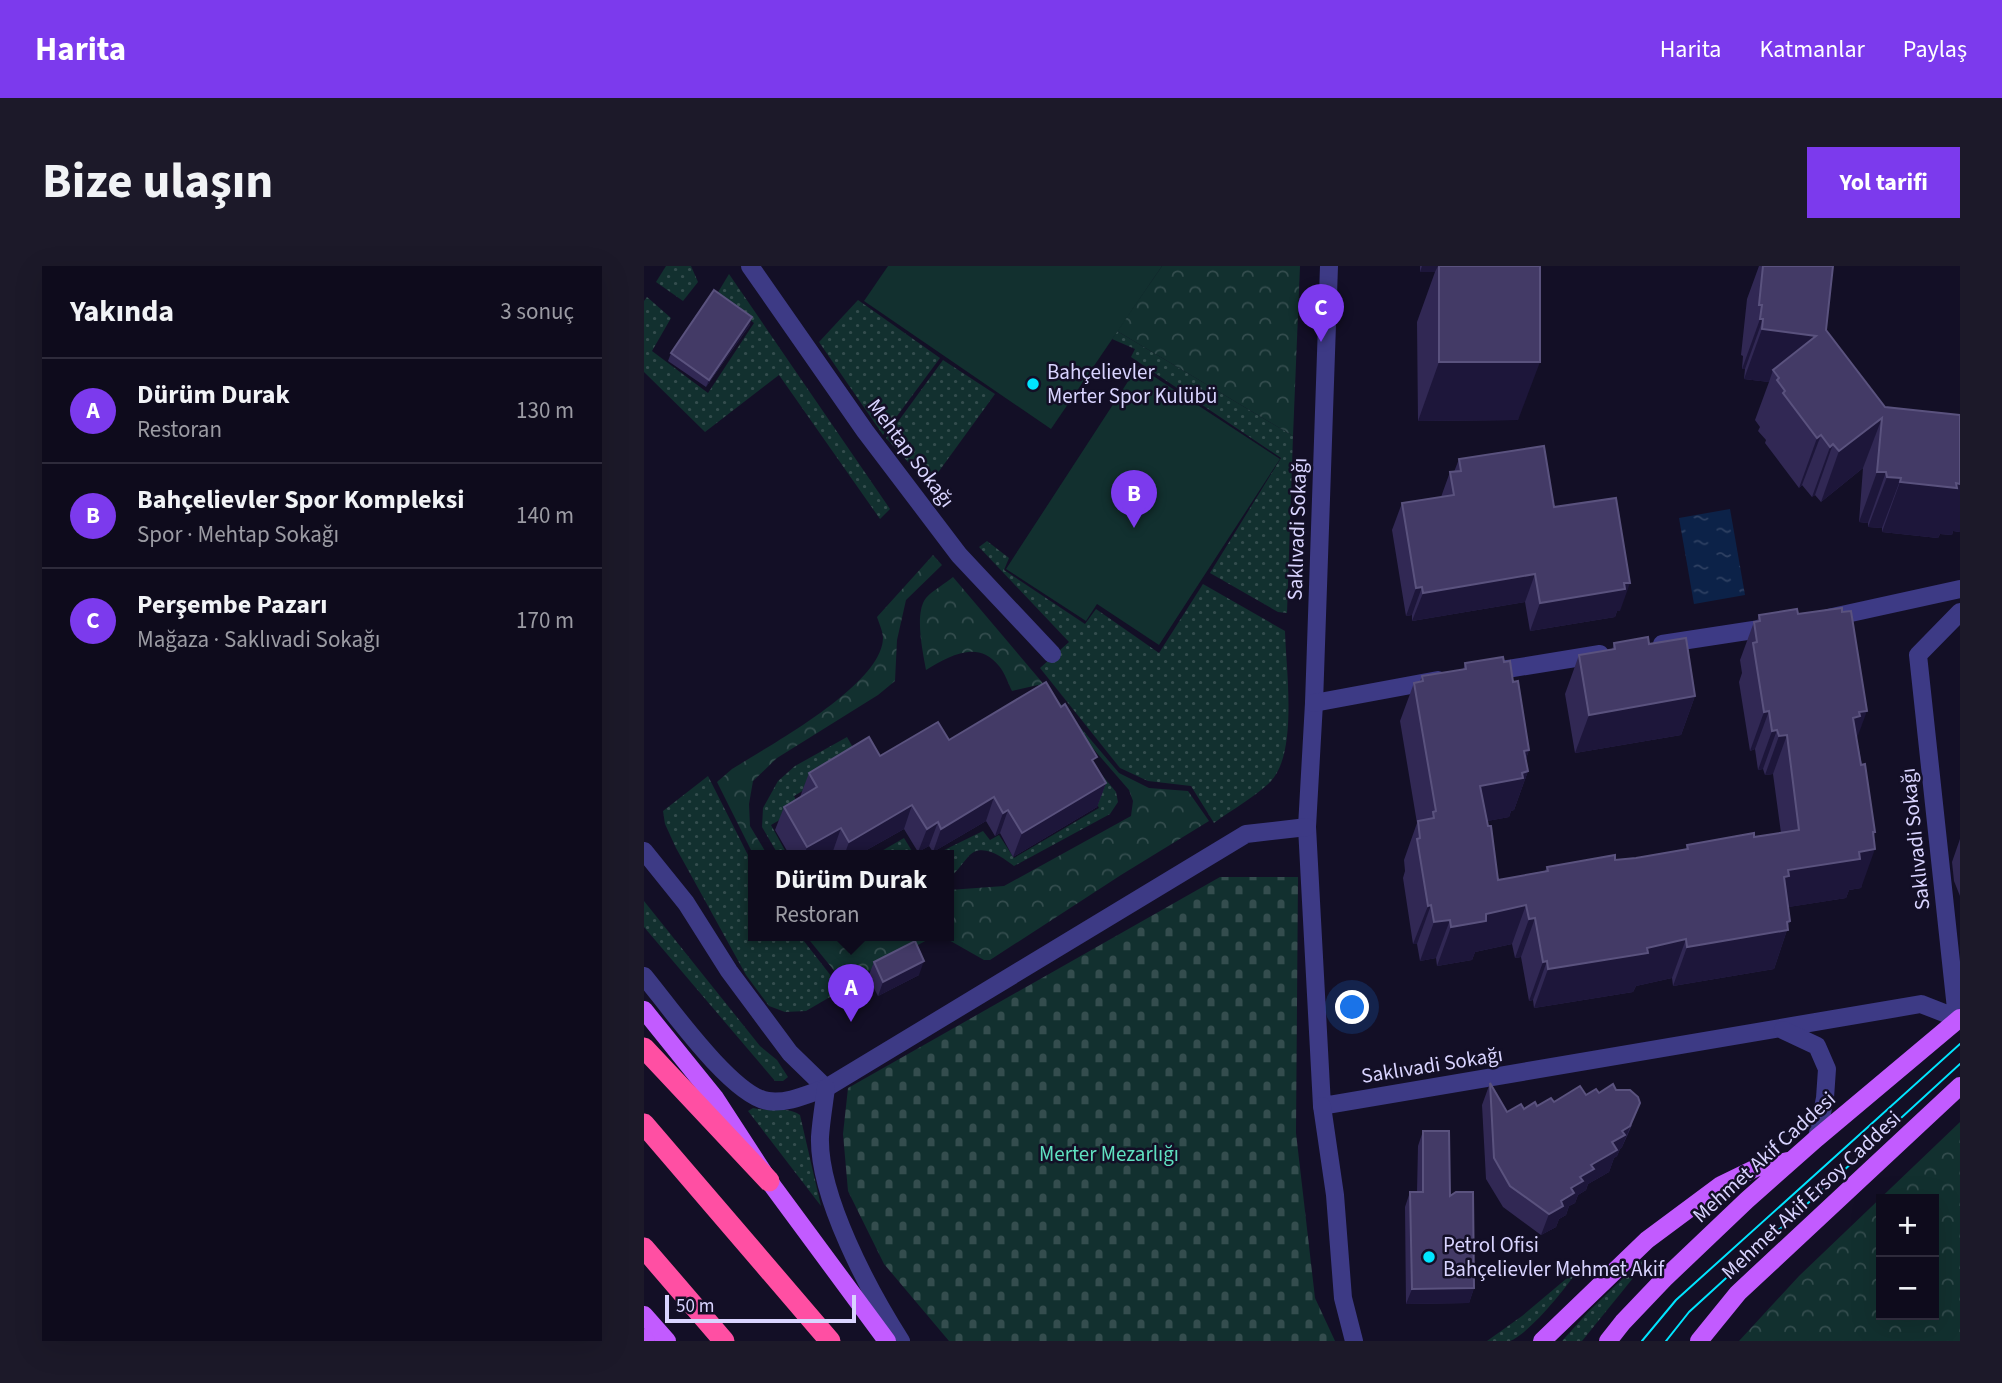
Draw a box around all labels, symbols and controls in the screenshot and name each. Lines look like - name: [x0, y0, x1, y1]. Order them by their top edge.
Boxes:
- text: Harita: [35, 26, 126, 73]
- text: Harita: [1660, 32, 1721, 67]
- text: Katmanlar: [1759, 32, 1865, 67]
- text: Paylaş: [1903, 32, 1967, 67]
- text: Bize ulaşın: [42, 147, 273, 217]
- button: Yol tarifi: [1807, 147, 1960, 218]
- pin: C: [1298, 284, 1344, 342]
- text: Yakında: [70, 290, 174, 333]
- text: 3 sonuç: [500, 295, 574, 328]
- place label: Bahçelievler Merter Spor Kulübü: [1047, 357, 1218, 411]
- text: Dürüm Durak: [137, 376, 290, 413]
- marker: Bahçelievler Merter Spor Kulübü: [1025, 376, 1041, 392]
- street label: Mehtap Sokağı: [860, 392, 962, 514]
- text: A: [86, 394, 100, 427]
- text: 130 m: [516, 394, 574, 427]
- text: Restoran: [137, 413, 222, 446]
- street label: Saklıvadi Sokağı: [1280, 457, 1314, 601]
- pin: B: [1111, 470, 1157, 528]
- text: Bahçelievler Spor Kompleksi: [137, 481, 464, 518]
- text: B: [86, 499, 100, 532]
- text: 140 m: [516, 499, 574, 532]
- text: Spor · Mehtap Sokağı: [137, 518, 339, 551]
- text: Perşembe Pazarı: [137, 586, 328, 623]
- text: C: [86, 604, 100, 637]
- text: 170 m: [516, 604, 574, 637]
- text: Mağaza · Saklıvadi Sokağı: [137, 623, 380, 656]
- street label: Saklıvadi Sokağı: [1893, 766, 1937, 912]
- popup: [748, 850, 954, 941]
- text: Dürüm Durak: [775, 861, 927, 898]
- text: Restoran: [775, 898, 860, 931]
- pin: A: [828, 964, 874, 1022]
- your location: [1335, 990, 1369, 1024]
- street label: Saklıvadi Sokağı: [1359, 1039, 1505, 1091]
- street label: Mehmet Akif Caddesi: [1686, 1084, 1842, 1230]
- street label: Mehmet Akif Ersoy Caddesi: [1714, 1104, 1908, 1286]
- park label: Merter Mezarlığı: [1039, 1139, 1179, 1169]
- map controls: [1876, 1194, 1939, 1320]
- button: +: [1876, 1194, 1939, 1257]
- place label: Petrol Ofisi Bahçelievler Mehmet Akif: [1443, 1230, 1665, 1284]
- marker: Petrol Ofisi Bahçelievler Mehmet Akif: [1421, 1249, 1437, 1265]
- button: −: [1876, 1257, 1939, 1320]
- scale bar: [665, 1292, 856, 1324]
- text: 50 m: [676, 1293, 714, 1320]

